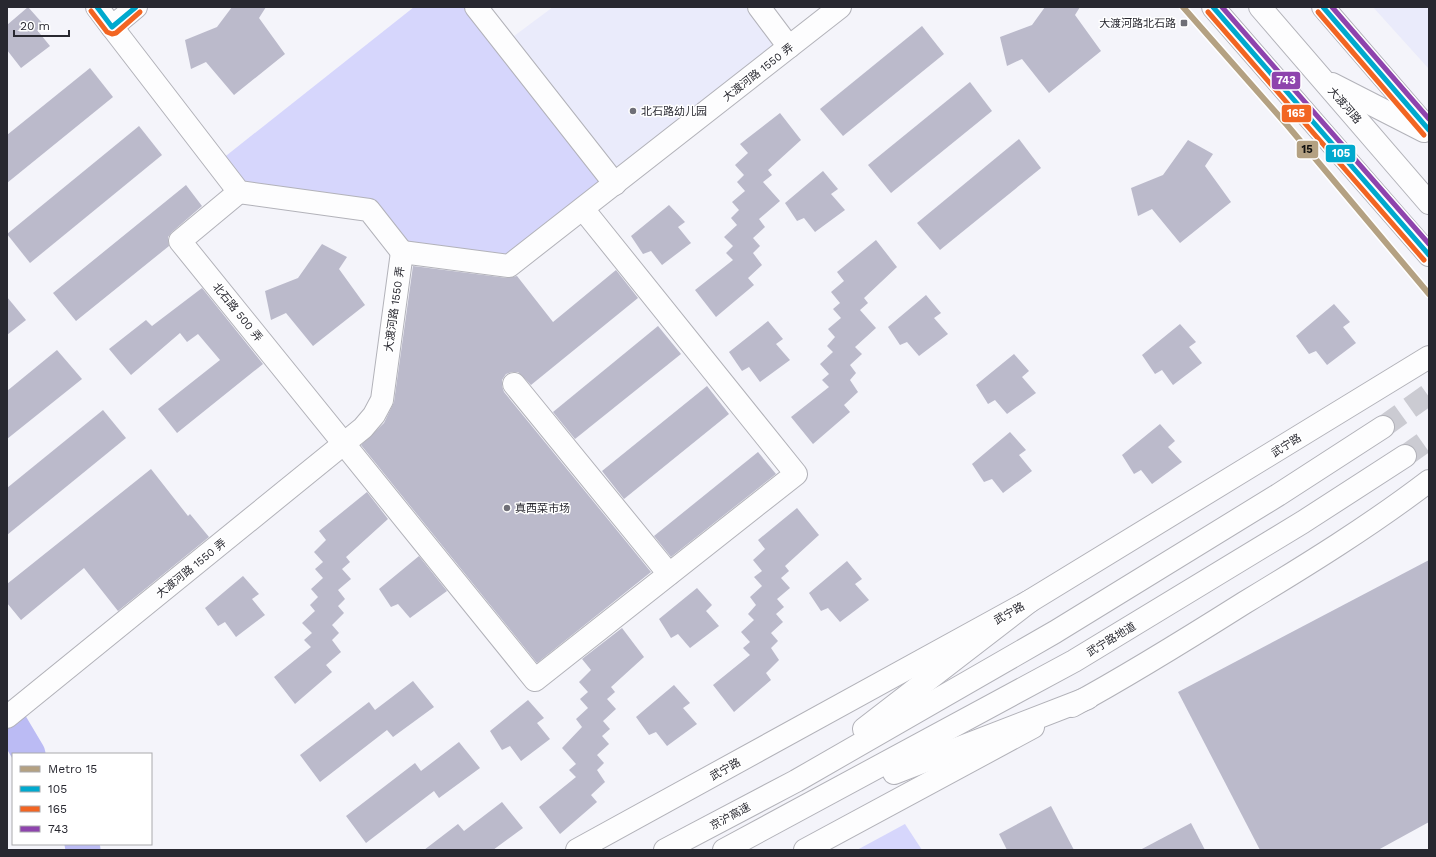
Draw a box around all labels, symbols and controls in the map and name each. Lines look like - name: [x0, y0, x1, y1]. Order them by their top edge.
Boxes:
- scale bar: [14, 12, 69, 38]
- place label: 大渡河路北石路: [1099, 17, 1176, 30]
- marker: 大渡河路北石路: [1179, 18, 1189, 28]
- text: 20 m: [20, 19, 50, 33]
- street label: 大渡河路 1550 弄: [720, 41, 796, 104]
- line badge: 743: [1271, 71, 1301, 90]
- text: 743: [1276, 74, 1296, 87]
- street label: 大渡河路: [1325, 84, 1364, 126]
- line badge: 165: [1281, 104, 1312, 123]
- place label: 北石路幼儿园: [641, 105, 707, 118]
- marker: 北石路幼儿园: [628, 106, 638, 116]
- text: 165: [1287, 107, 1305, 120]
- line badge: 15: [1296, 140, 1319, 159]
- text: 15: [1301, 143, 1313, 156]
- line badge: 105: [1325, 144, 1356, 163]
- text: 105: [1332, 147, 1350, 160]
- street label: 大渡河路 1550 弄: [382, 265, 407, 353]
- street label: 北石路 500 弄: [210, 280, 265, 344]
- street label: 武宁路: [1269, 431, 1304, 460]
- place label: 真西菜市场: [515, 502, 570, 515]
- marker: 真西菜市场: [502, 503, 512, 513]
- street label: 大渡河路 1550 弄: [154, 536, 229, 601]
- street label: 武宁路: [992, 600, 1027, 627]
- street label: 武宁路地道: [1084, 620, 1138, 659]
- legend: [12, 753, 152, 845]
- street label: 武宁路: [708, 756, 743, 783]
- text: Metro 15: [48, 762, 97, 776]
- text: 105: [48, 782, 67, 796]
- street label: 京沪高速: [708, 800, 753, 833]
- text: 165: [48, 802, 67, 816]
- text: 743: [48, 822, 68, 836]

